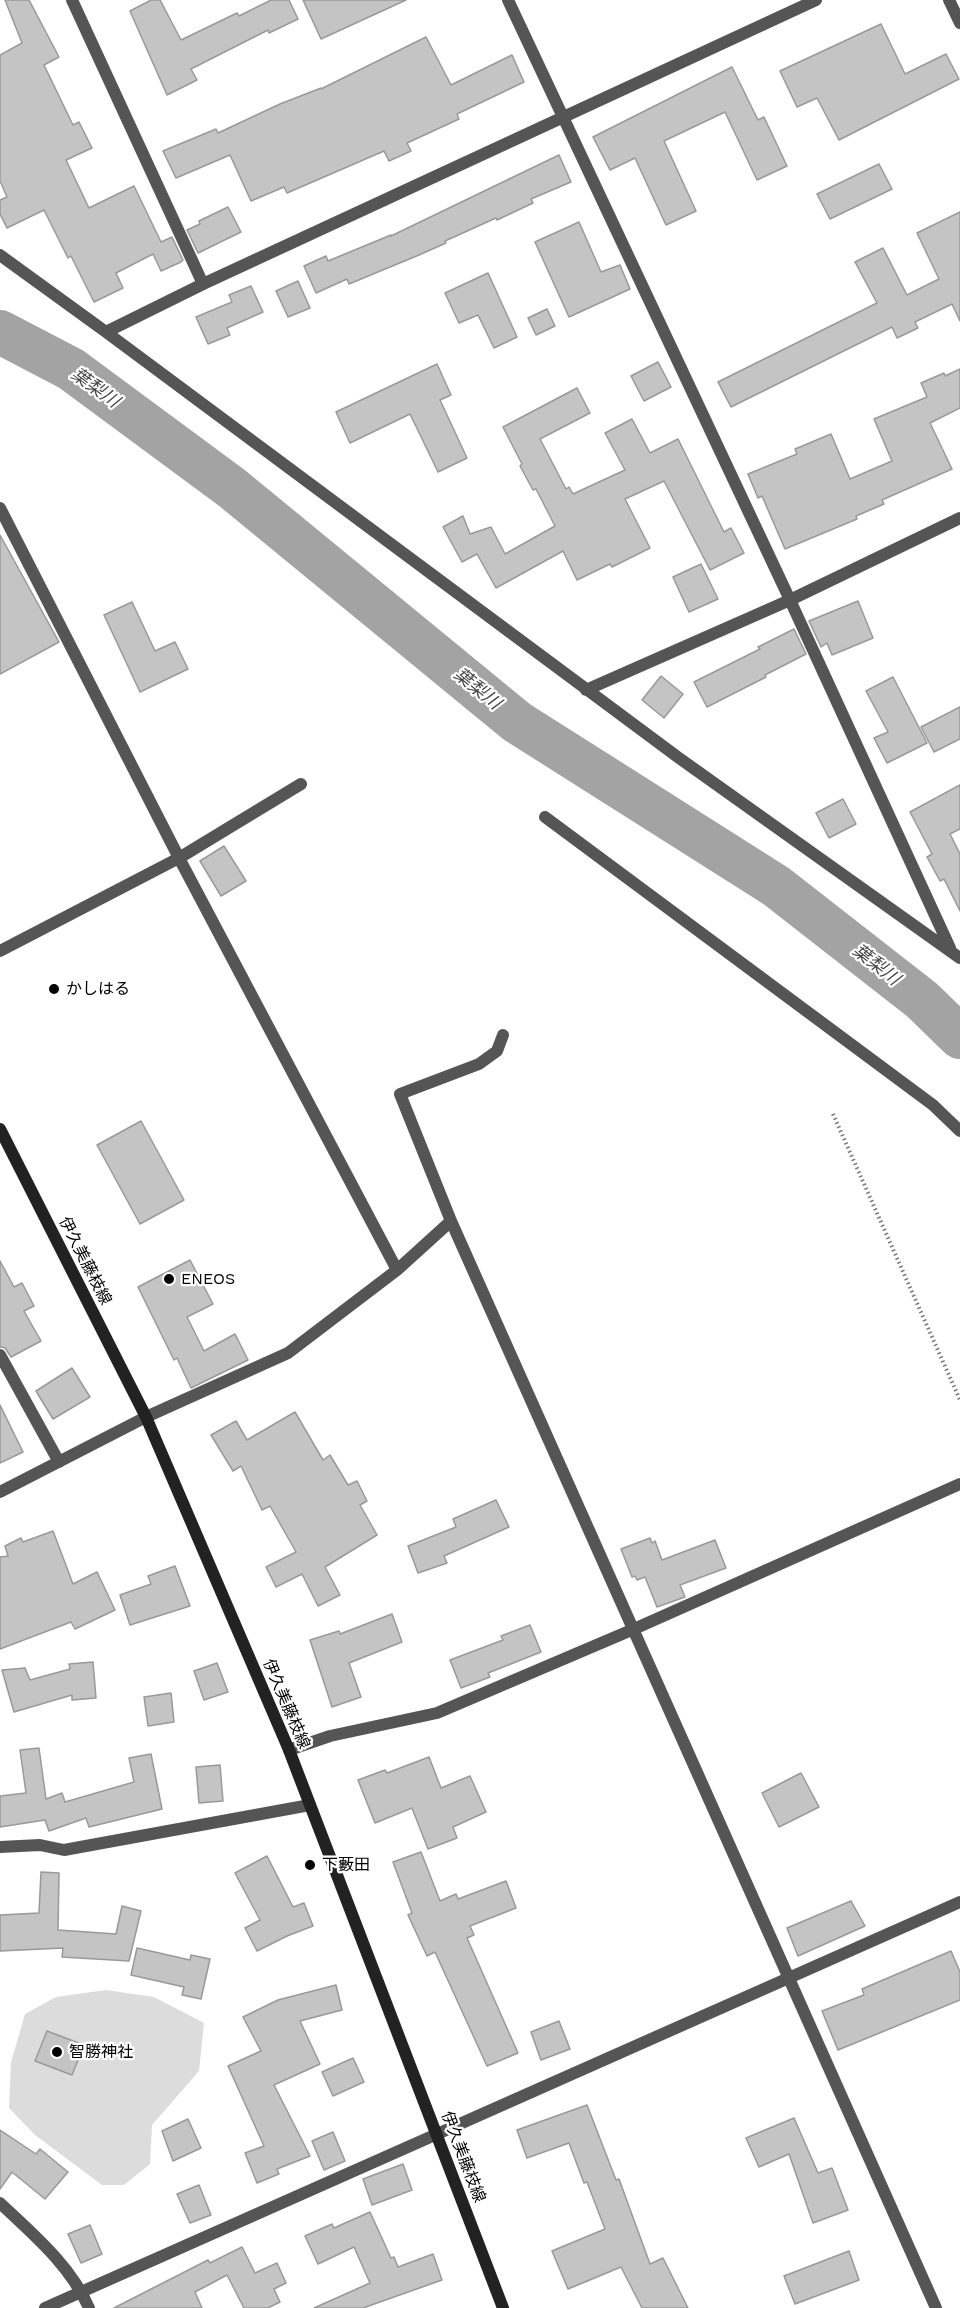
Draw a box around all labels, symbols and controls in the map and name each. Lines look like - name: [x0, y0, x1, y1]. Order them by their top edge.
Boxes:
- water label: 葉梨川: [67, 363, 123, 413]
- water label: 葉梨川: [449, 664, 505, 714]
- water label: 葉梨川: [848, 940, 904, 990]
- place label: かしはる: [66, 979, 130, 999]
- marker: かしはる: [47, 982, 61, 996]
- street label: 伊久美藤枝線: [55, 1214, 115, 1308]
- place label: ENEOS: [181, 1269, 235, 1289]
- marker: ENEOS: [162, 1272, 176, 1286]
- street label: 伊久美藤枝線: [258, 1656, 314, 1752]
- place label: 下藪田: [322, 1855, 370, 1875]
- marker: 下藪田: [303, 1858, 317, 1872]
- place label: 智勝神社: [69, 2042, 133, 2062]
- marker: 智勝神社: [50, 2045, 64, 2059]
- street label: 伊久美藤枝線: [437, 2109, 489, 2205]

